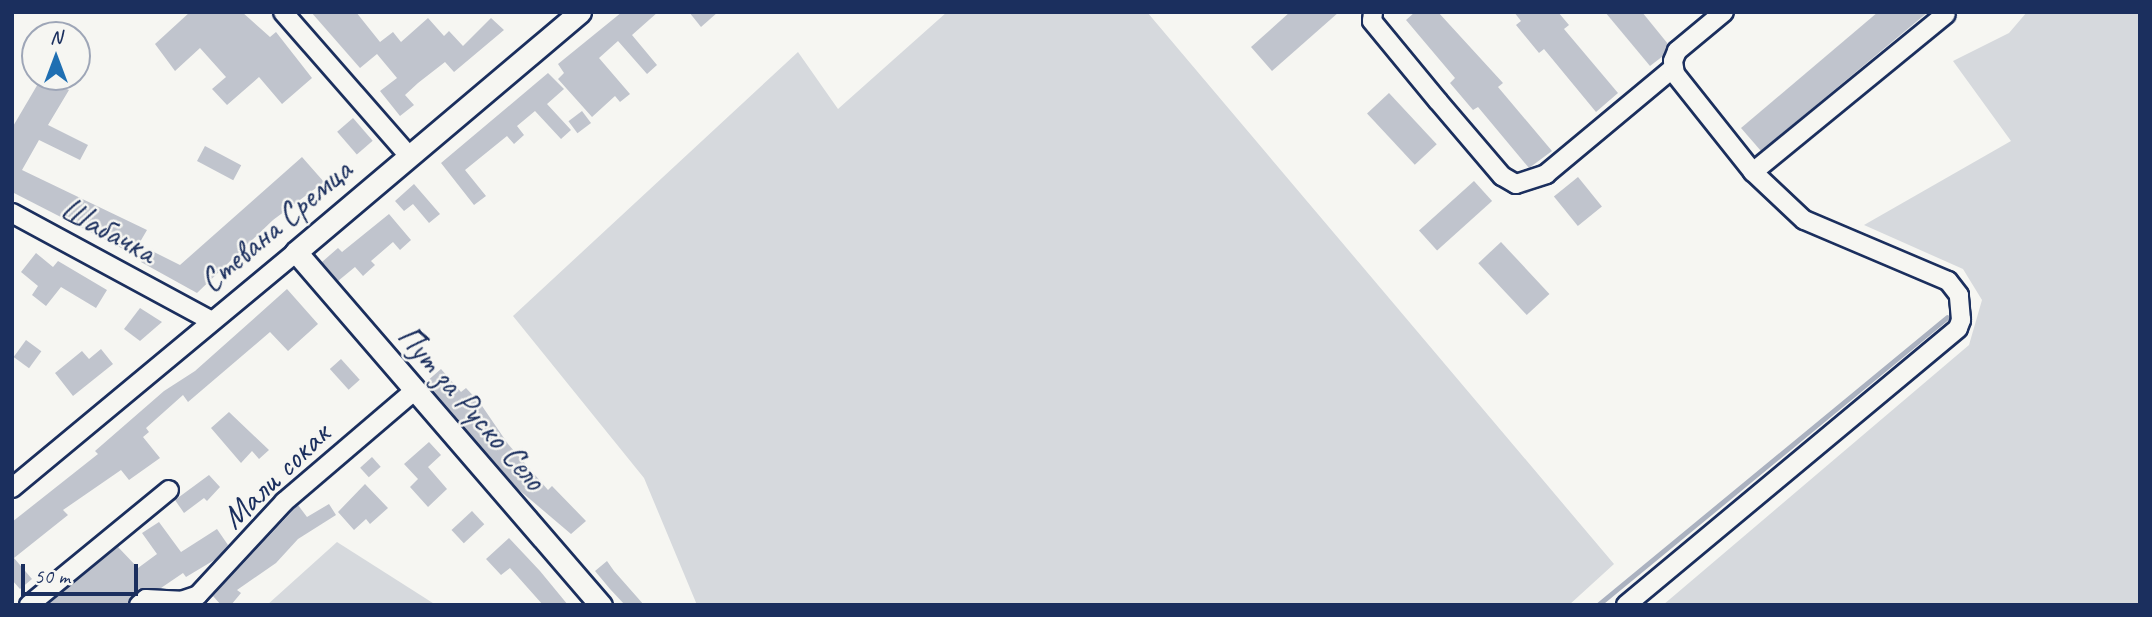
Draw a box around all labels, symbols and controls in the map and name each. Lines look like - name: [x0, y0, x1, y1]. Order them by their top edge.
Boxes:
- north arrow: [21, 21, 91, 91]
- text: N: [50, 25, 62, 49]
- street label: Стевана Сремца: [192, 151, 360, 301]
- street label: Шабачка: [54, 190, 162, 272]
- street label: Пут за Руско Село: [388, 317, 554, 499]
- street label: Мали сокак: [214, 415, 338, 537]
- scale bar: [24, 550, 142, 594]
- text: 50 m: [34, 563, 70, 589]

